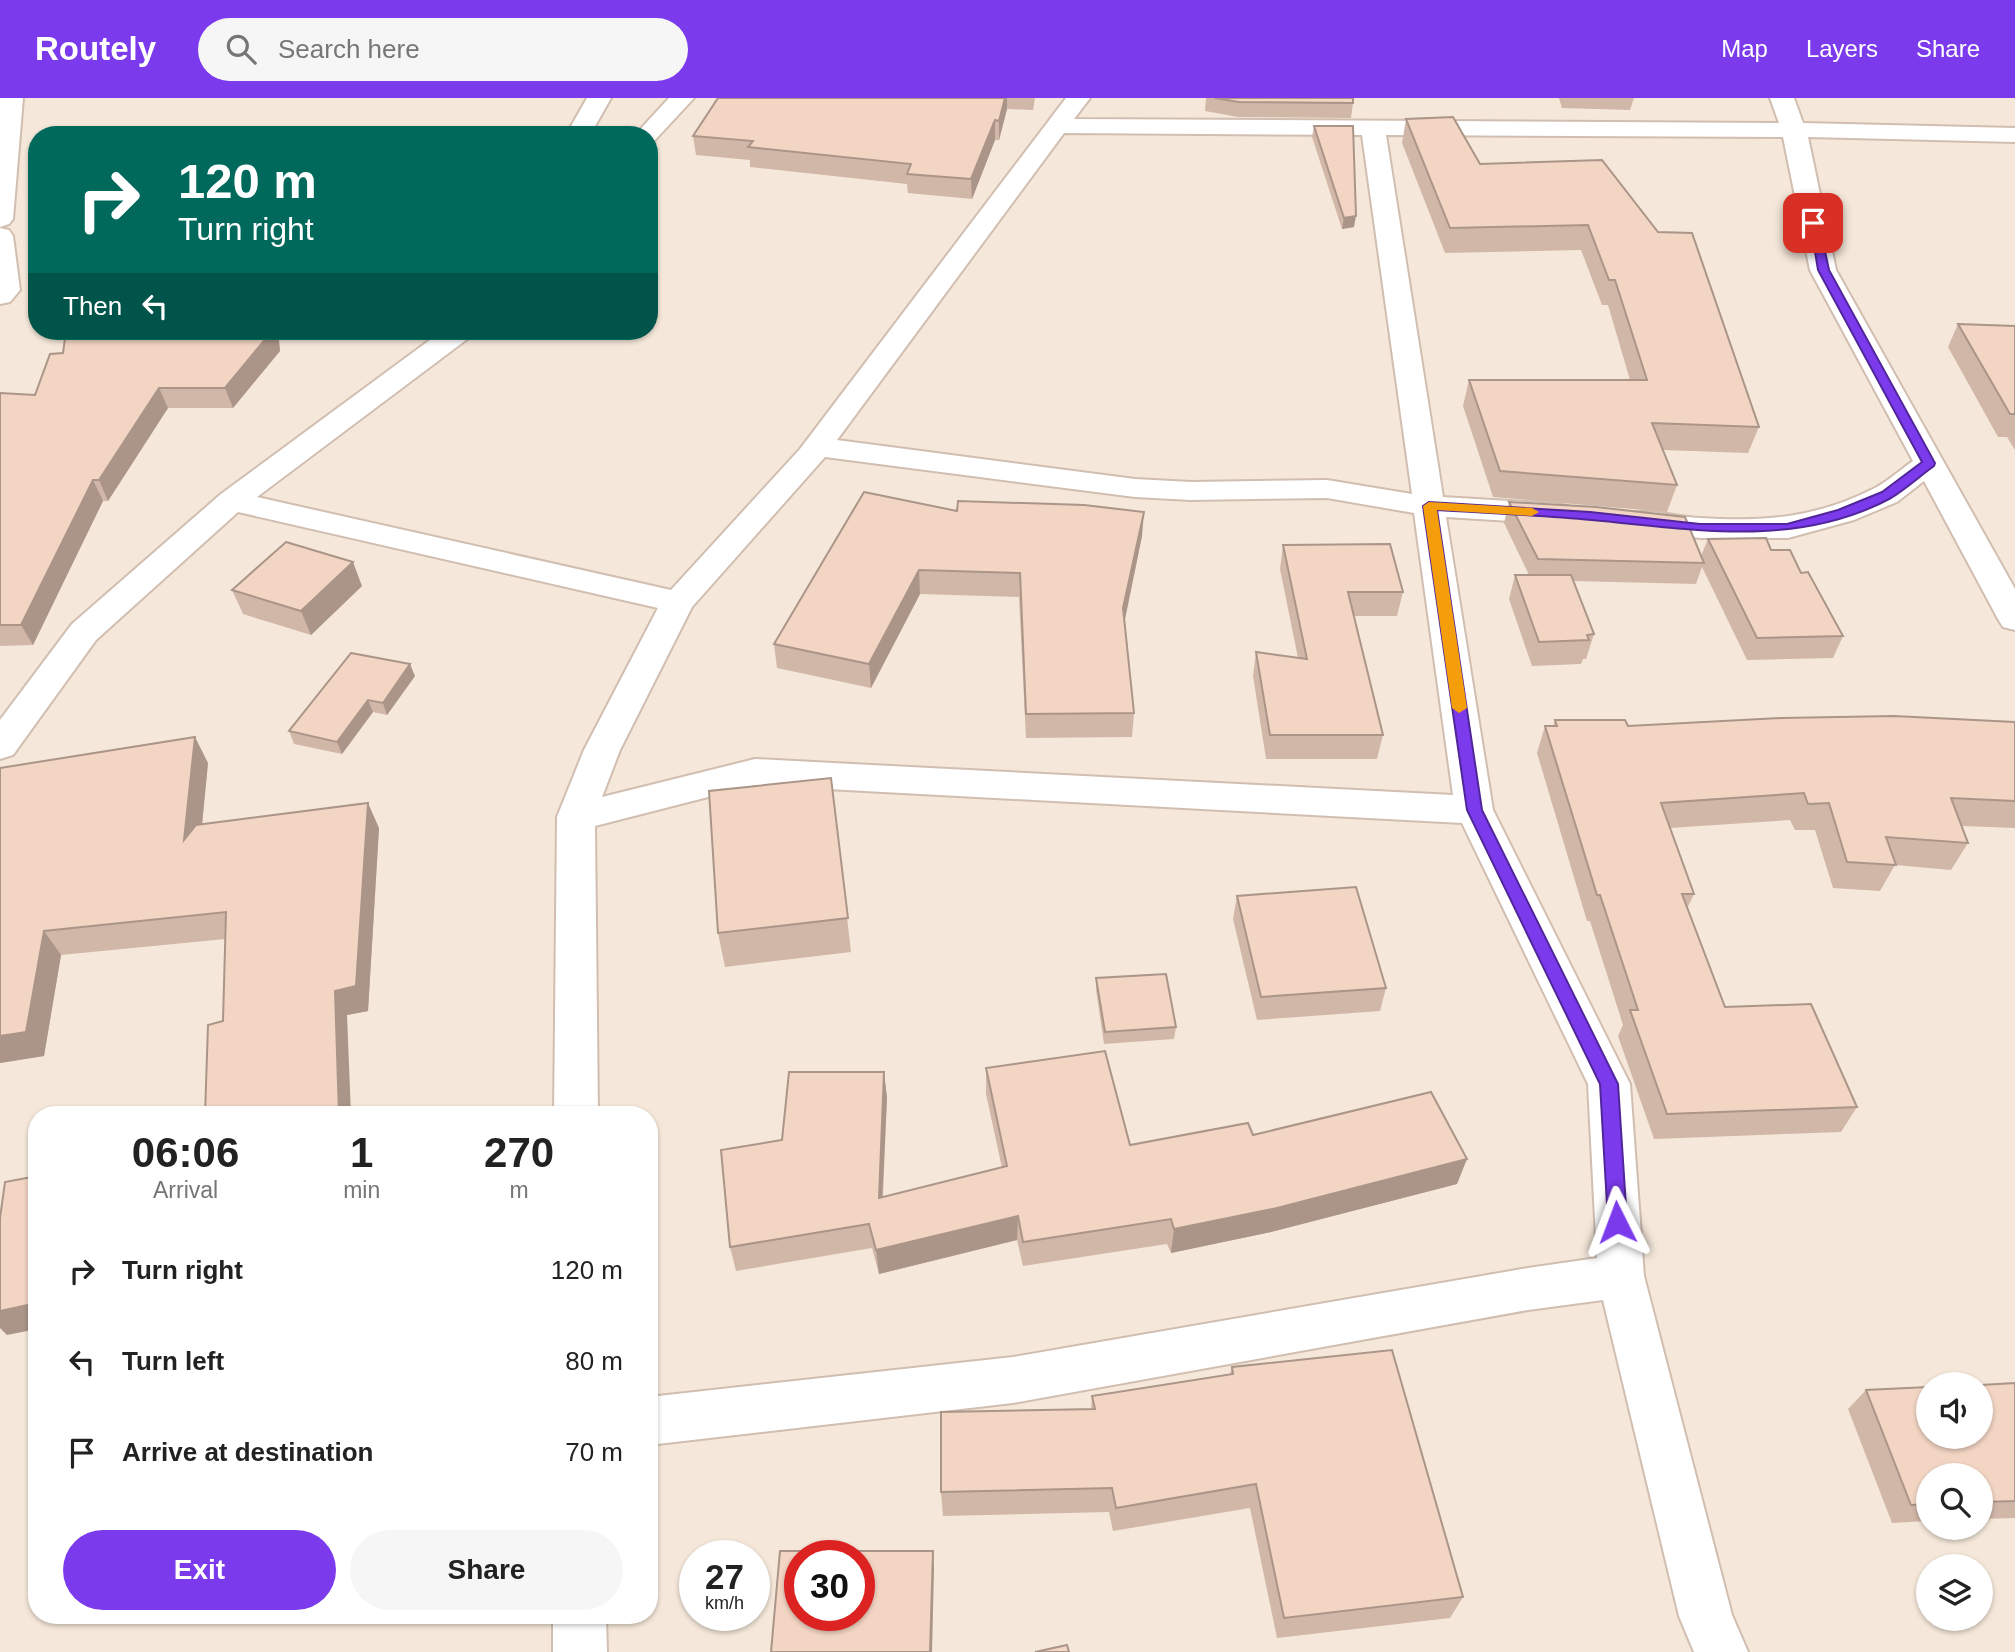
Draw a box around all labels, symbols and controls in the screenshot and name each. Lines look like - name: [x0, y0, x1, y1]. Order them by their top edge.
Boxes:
- search box: [198, 18, 688, 81]
- text: Routely: [35, 30, 156, 67]
- icon: search: [222, 30, 260, 68]
- text: Search here: [278, 34, 420, 64]
- text: Map: [1721, 35, 1768, 62]
- text: Layers: [1806, 35, 1878, 62]
- text: Share: [1916, 35, 1980, 62]
- icon: right: [63, 154, 154, 245]
- text: 120 m: [178, 154, 317, 208]
- pin: [1783, 193, 1843, 253]
- icon: arrive: [1794, 204, 1832, 242]
- text: Turn right: [178, 211, 314, 247]
- icon: left: [136, 287, 174, 325]
- text: Then: [63, 291, 122, 321]
- text: 06:06: [132, 1129, 239, 1176]
- text: 1: [350, 1129, 373, 1176]
- text: 270: [484, 1129, 554, 1176]
- text: Arrival: [153, 1177, 218, 1203]
- text: min: [343, 1177, 380, 1203]
- text: m: [510, 1177, 529, 1203]
- position arrow: [1580, 1185, 1654, 1259]
- icon: right: [63, 1252, 101, 1290]
- text: Turn right: [122, 1255, 243, 1285]
- text: 120 m: [551, 1255, 623, 1285]
- icon: left: [63, 1343, 101, 1381]
- text: Turn left: [122, 1346, 224, 1376]
- text: 80 m: [565, 1346, 623, 1376]
- map controls: [1916, 1372, 1993, 1631]
- button: sound: [1916, 1372, 1993, 1449]
- icon: arrive: [63, 1434, 101, 1472]
- text: Arrive at destination: [122, 1437, 373, 1467]
- text: 70 m: [565, 1437, 623, 1467]
- button: search: [1916, 1463, 1993, 1540]
- button: Exit: [63, 1530, 336, 1610]
- button: Share: [350, 1530, 623, 1610]
- speed limit sign: 30: [784, 1540, 875, 1631]
- button: layers: [1916, 1554, 1993, 1631]
- text: 27: [705, 1557, 744, 1596]
- text: km/h: [705, 1593, 744, 1613]

